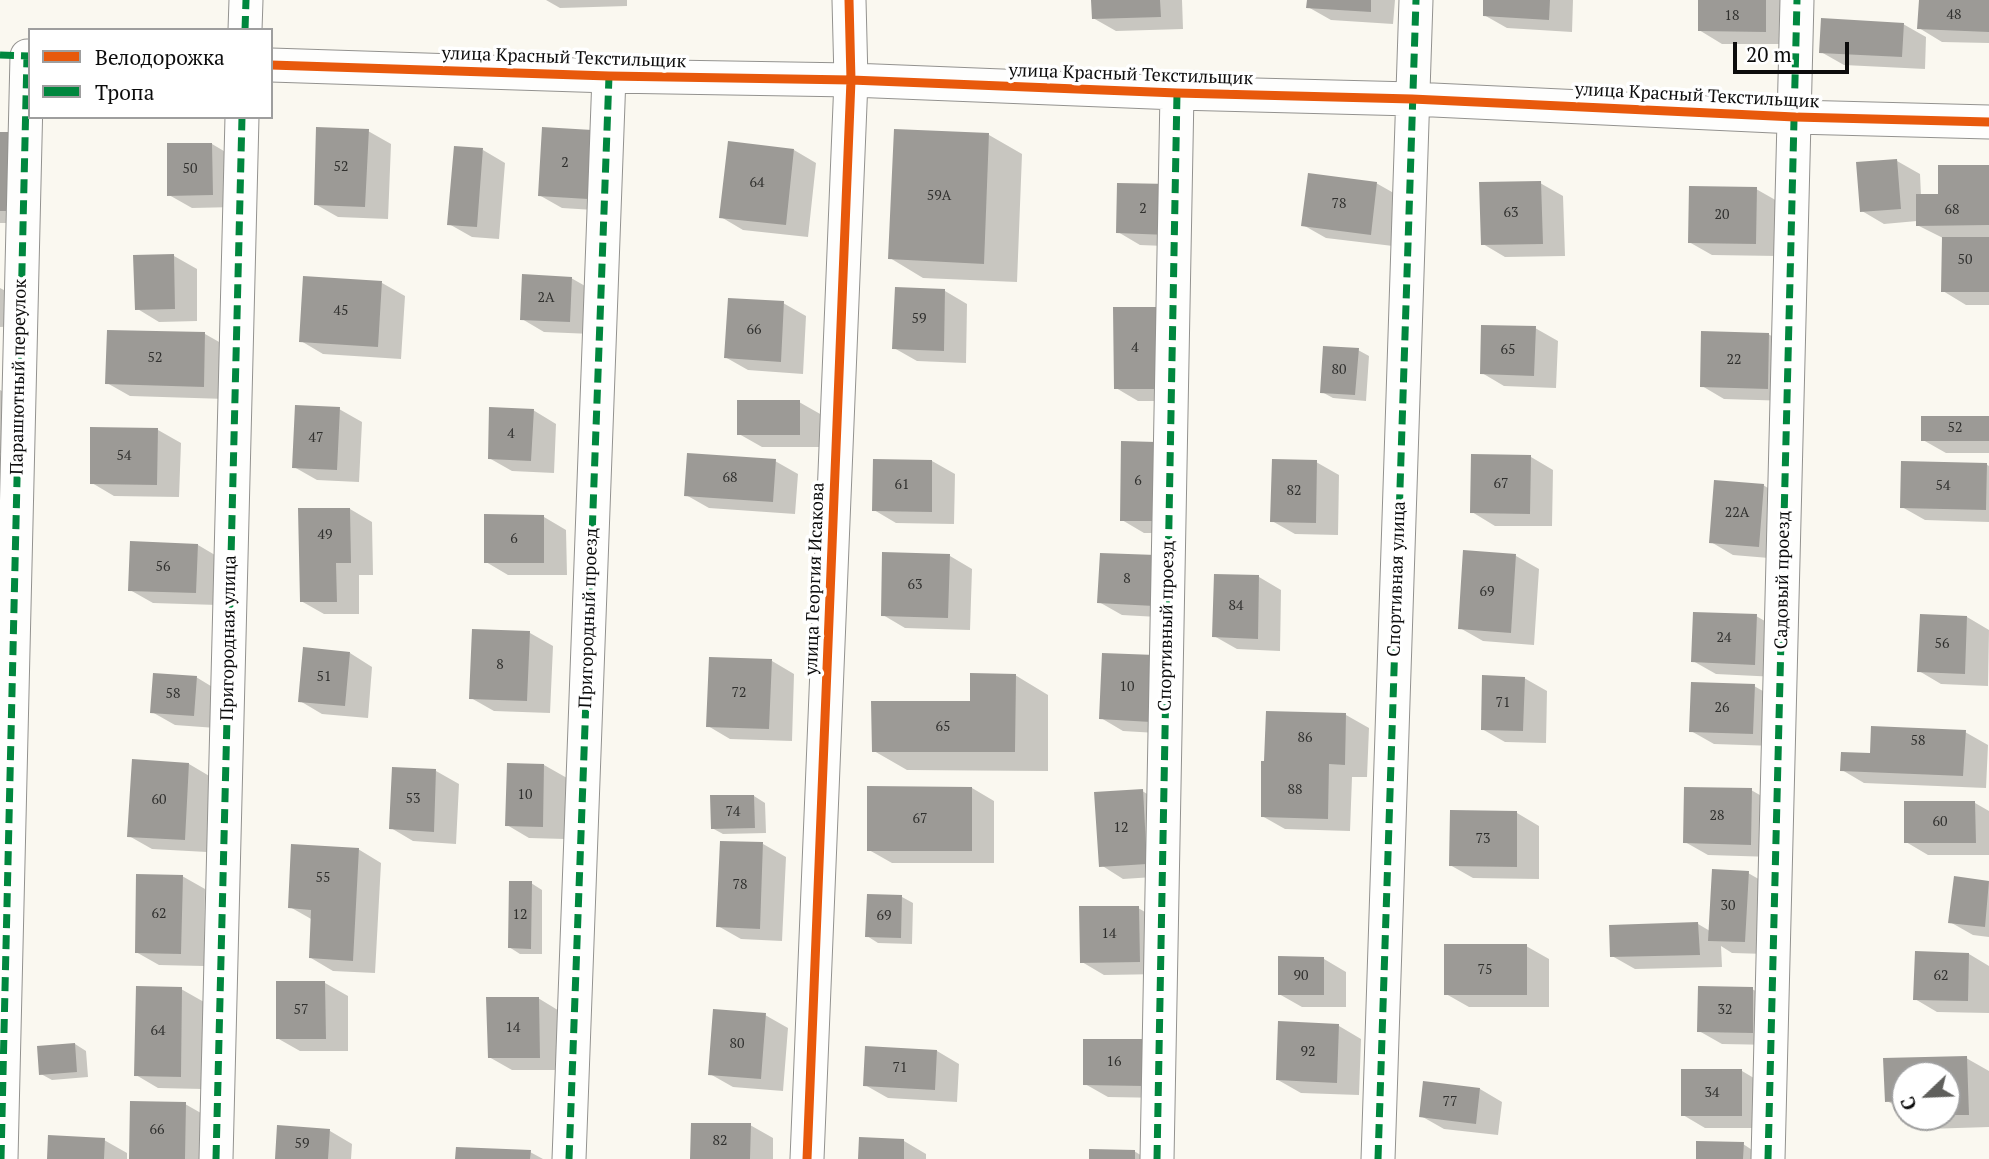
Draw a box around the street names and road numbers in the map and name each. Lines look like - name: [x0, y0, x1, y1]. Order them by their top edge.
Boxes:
- street label: улица Красный Текстильщик: [441, 43, 687, 73]
- street label: улица Красный Текстильщик: [1008, 60, 1254, 90]
- street label: улица Красный Текстильщик: [1574, 79, 1820, 113]
- street label: Парашютный переулок: [6, 279, 32, 475]
- street label: улица Георгия Исакова: [801, 482, 829, 676]
- street label: Спортивная улица: [1383, 501, 1411, 657]
- street label: Садовый проезд: [1771, 511, 1795, 649]
- street label: Пригородный проезд: [575, 527, 603, 709]
- street label: Спортивный проезд: [1155, 540, 1179, 712]
- street label: Пригородная улица: [217, 555, 241, 721]

